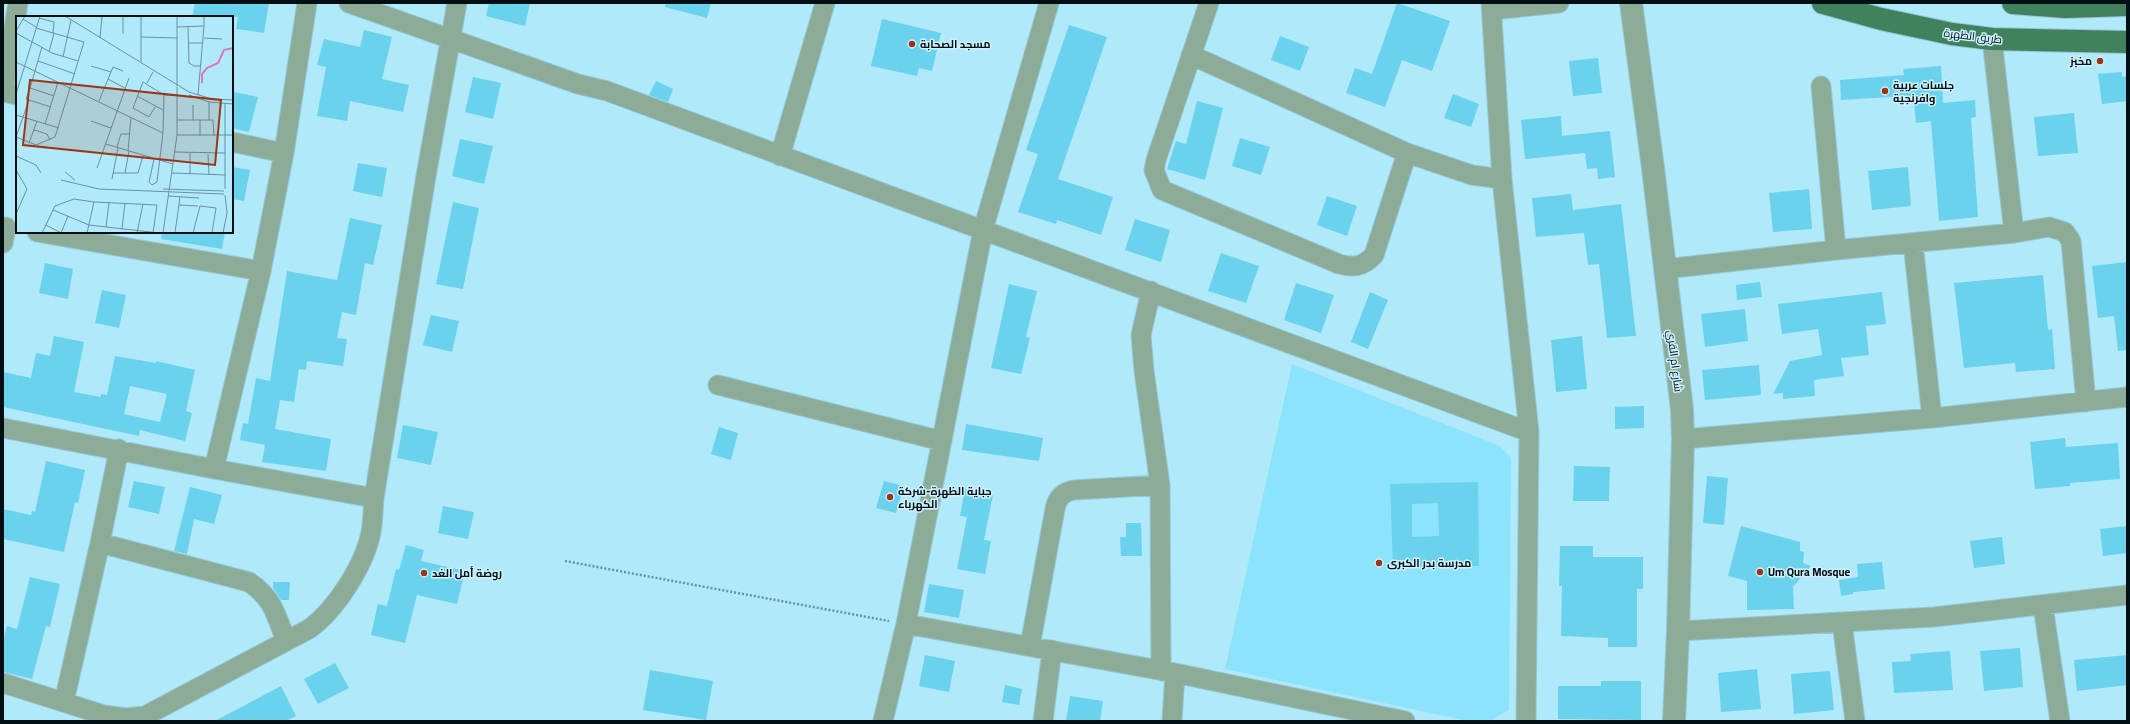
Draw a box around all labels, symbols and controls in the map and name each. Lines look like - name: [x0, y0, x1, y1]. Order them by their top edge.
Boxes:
- inset map: [16, 16, 233, 233]
- street label: طريق الظهرة: [1943, 22, 2003, 50]
- place label: مسجد الصحابة: [920, 34, 990, 54]
- marker: مسجد الصحابة: [907, 39, 917, 49]
- place label: مخبز: [2069, 51, 2092, 71]
- marker: مخبز: [2095, 56, 2105, 66]
- place label: جلسات عربية وافرنجية: [1893, 75, 1954, 108]
- marker: جلسات عربية وافرنجية: [1880, 86, 1890, 96]
- street label: شارع ام القري: [1661, 329, 1689, 393]
- place label: جباية الظهرة-شركة الكهرباء: [898, 481, 992, 514]
- marker: جباية الظهرة-شركة الكهرباء: [885, 492, 895, 502]
- place label: مدرسة بدر الكبرى: [1387, 553, 1471, 573]
- marker: مدرسة بدر الكبرى: [1374, 558, 1384, 568]
- place label: Um Qura Mosque: [1768, 562, 1851, 582]
- place label: روضة أمل الغد: [432, 563, 502, 583]
- marker: Um Qura Mosque: [1755, 567, 1765, 577]
- marker: روضة أمل الغد: [419, 568, 429, 578]

